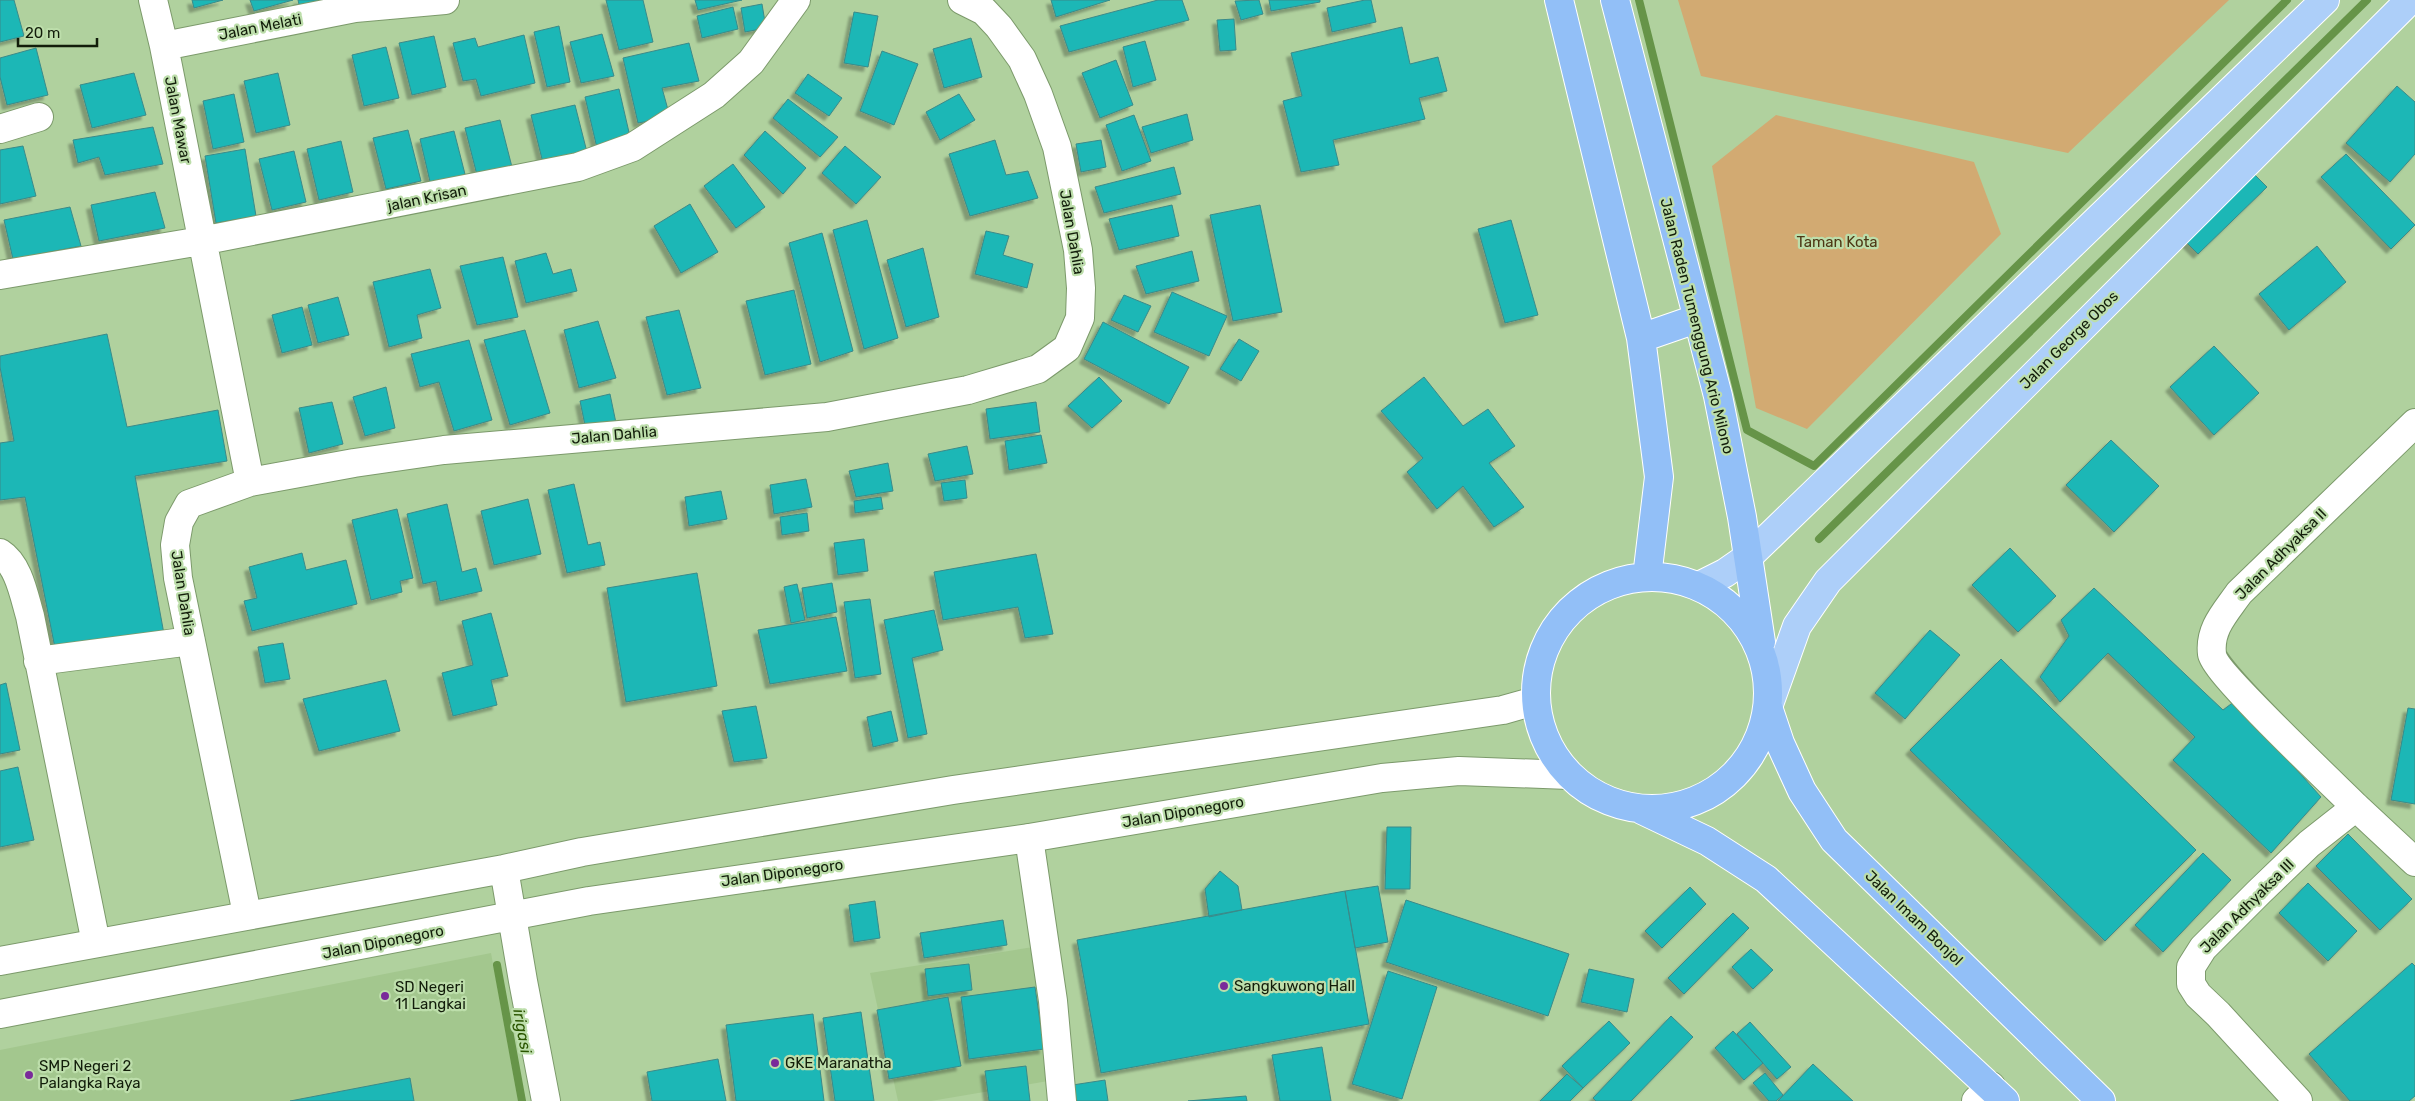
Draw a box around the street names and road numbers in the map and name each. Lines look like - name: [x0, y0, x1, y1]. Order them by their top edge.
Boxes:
- street label: Jalan Melati: [217, 10, 303, 44]
- street label: Jalan Mawar: [161, 75, 195, 165]
- street label: jalan Krisan: [385, 181, 468, 215]
- street label: Jalan Dahlia: [1056, 188, 1088, 276]
- street label: Jalan Raden Tumenggung Ario Milono: [1656, 196, 1738, 456]
- street label: Jalan George Obos: [2016, 287, 2122, 393]
- street label: Jalan Dahlia: [571, 422, 657, 448]
- street label: Jalan Adhyaksa II: [2232, 505, 2330, 603]
- street label: Jalan Dahlia: [167, 549, 199, 637]
- street label: Jalan Diponegoro: [1121, 792, 1245, 832]
- street label: Jalan Adhyaksa III: [2196, 855, 2298, 957]
- street label: Jalan Diponegoro: [720, 856, 844, 890]
- street label: Jalan Imam Bonjol: [1861, 867, 1967, 969]
- street label: Jalan Diponegoro: [321, 921, 445, 963]

